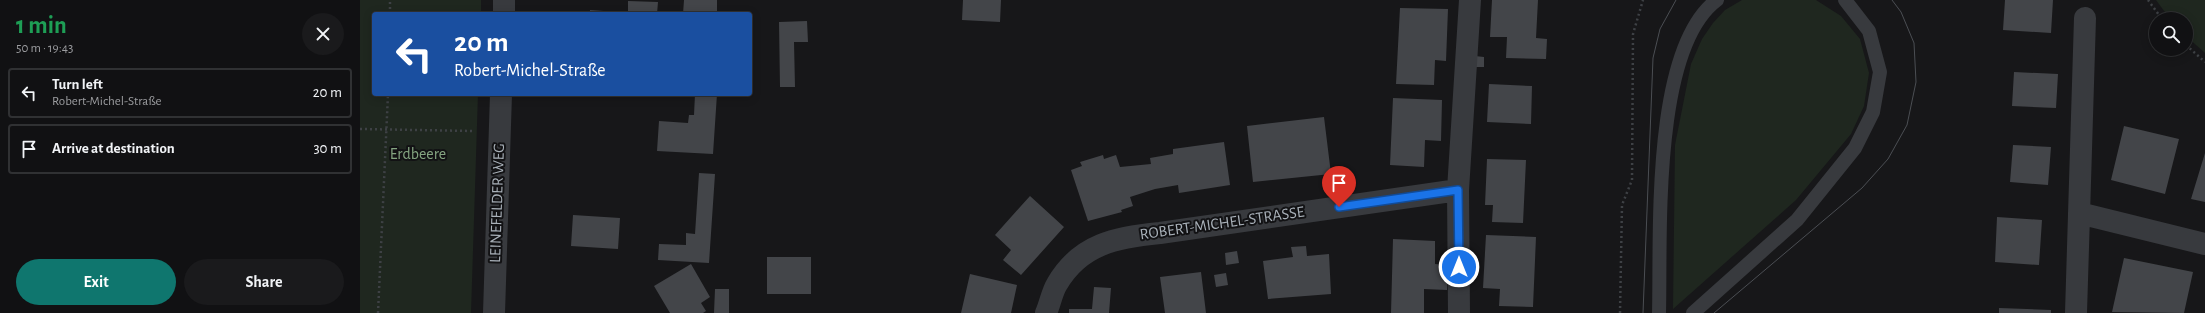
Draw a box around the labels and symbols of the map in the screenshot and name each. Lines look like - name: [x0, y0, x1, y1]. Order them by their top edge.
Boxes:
- street label: LEINEFELDER WEG: [487, 143, 507, 263]
- park label: Erdbeere: [390, 146, 446, 162]
- pin: [1322, 166, 1356, 207]
- street label: ROBERT-MICHEL-STRASSE: [1139, 203, 1306, 242]
- position arrow: [1438, 246, 1480, 288]

